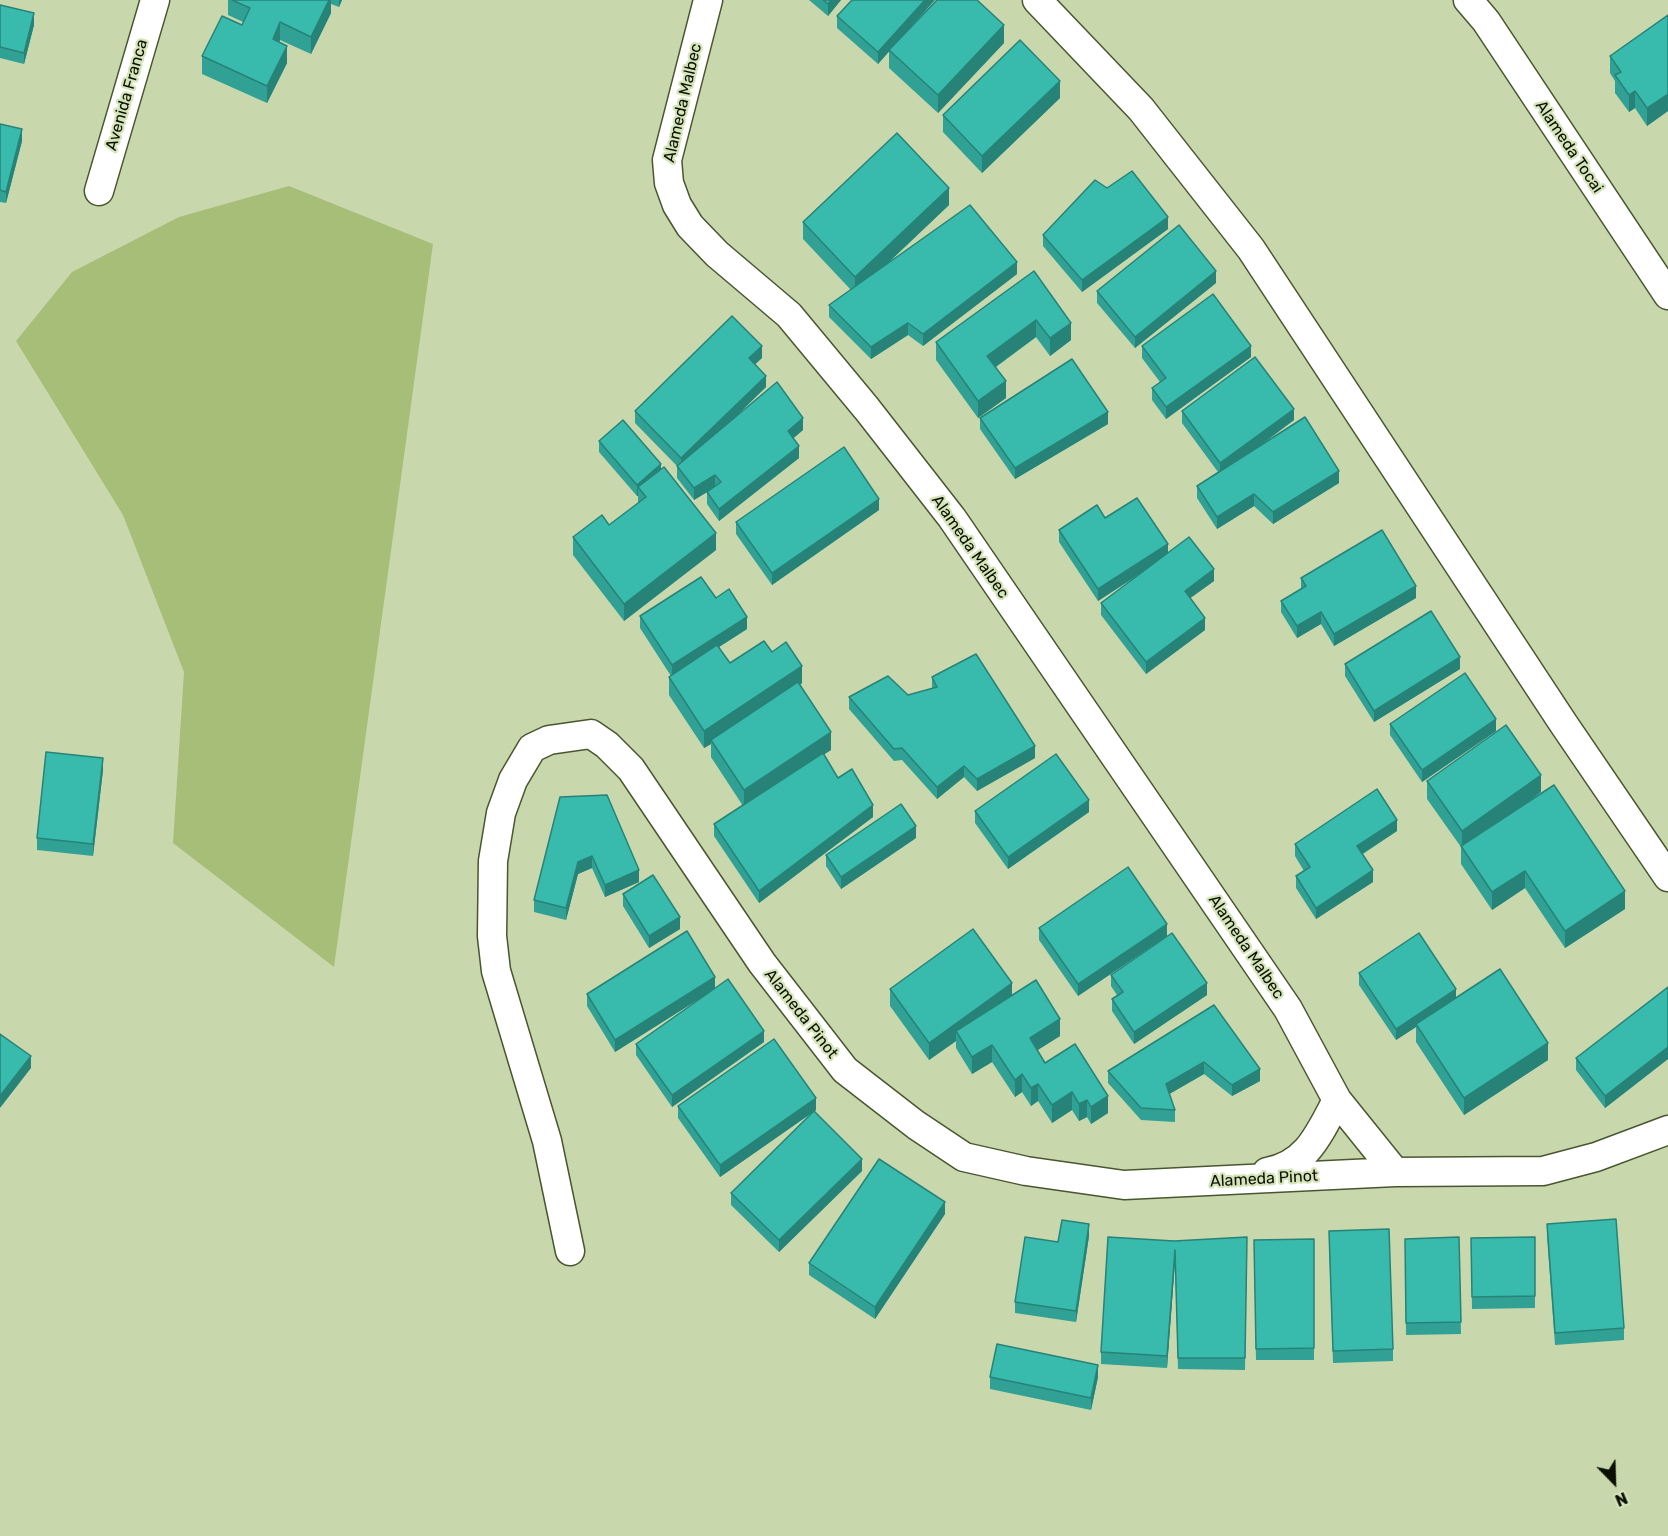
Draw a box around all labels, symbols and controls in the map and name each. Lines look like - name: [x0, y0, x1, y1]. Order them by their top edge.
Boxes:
- street label: Avenida Franca: [102, 37, 152, 153]
- street label: Alameda Malbec: [660, 42, 706, 164]
- street label: Alameda Tocai: [1531, 97, 1607, 197]
- street label: Alameda Malbec: [927, 492, 1013, 602]
- street label: Alameda Malbec: [1204, 891, 1288, 1003]
- street label: Alameda Pinot: [760, 965, 842, 1063]
- street label: Alameda Pinot: [1210, 1167, 1318, 1191]
- north arrow: [1584, 1452, 1644, 1512]
- text: N: [1612, 1488, 1630, 1510]

